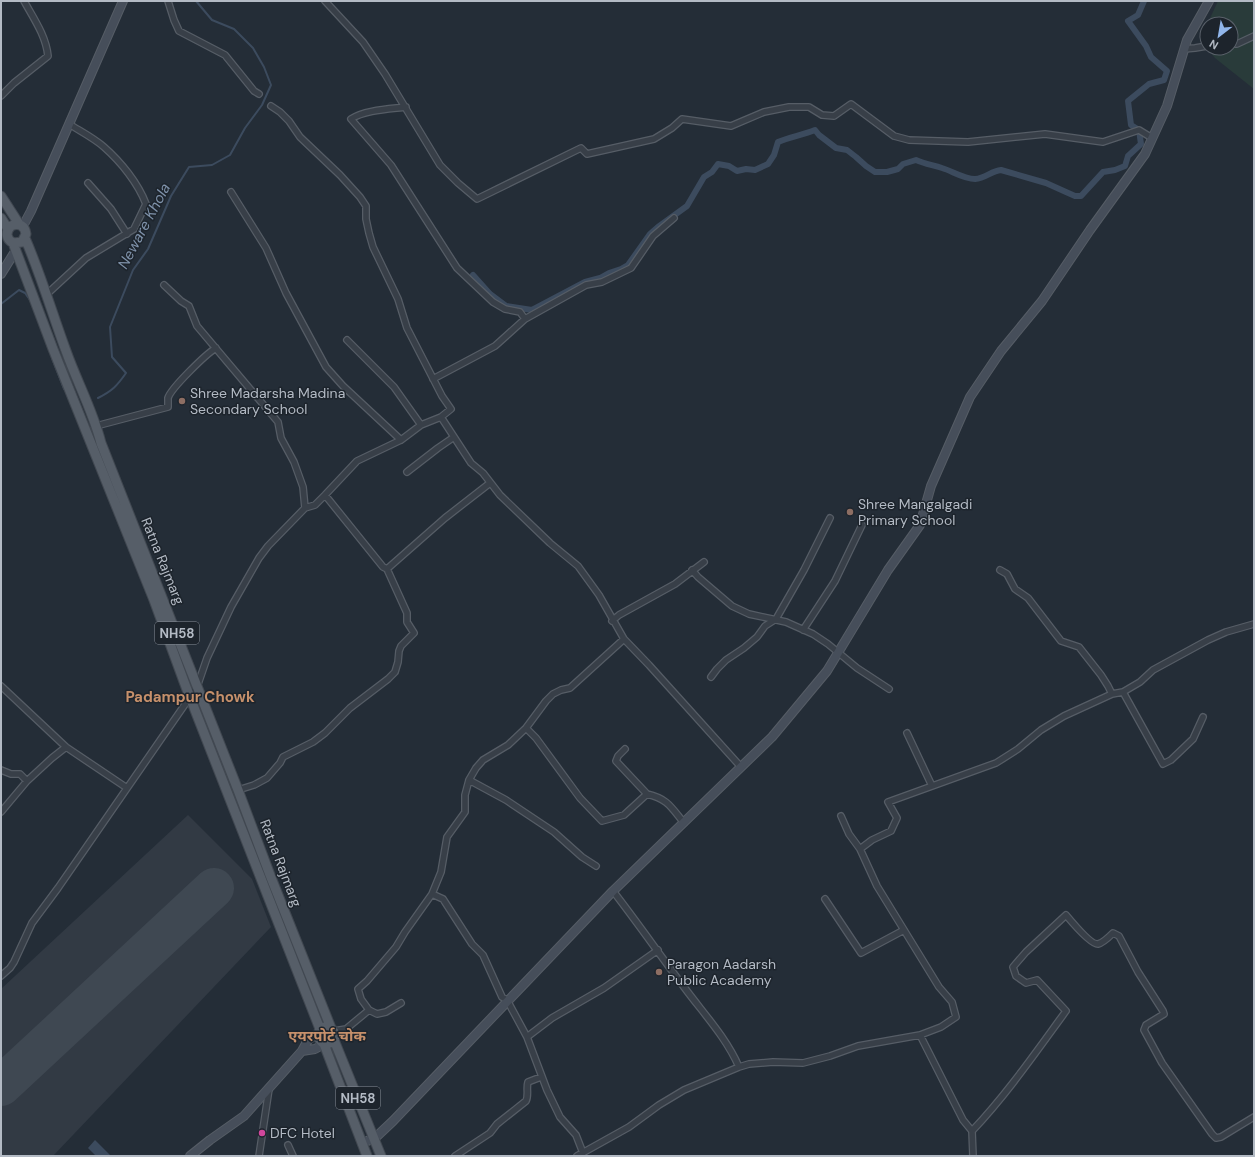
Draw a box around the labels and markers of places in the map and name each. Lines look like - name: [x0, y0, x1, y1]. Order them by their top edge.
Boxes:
- place label: Shree Madarsha Madina Secondary School: [190, 384, 345, 418]
- marker: Shree Madarsha Madina Secondary School: [177, 396, 187, 406]
- place label: Shree Mangalgadi Primary School: [858, 495, 972, 529]
- marker: Shree Mangalgadi Primary School: [845, 507, 855, 517]
- place label: Paragon Aadarsh Public Academy: [667, 955, 776, 989]
- marker: Paragon Aadarsh Public Academy: [654, 967, 664, 977]
- place label: DFC Hotel: [270, 1124, 335, 1142]
- marker: DFC Hotel: [257, 1128, 267, 1138]

